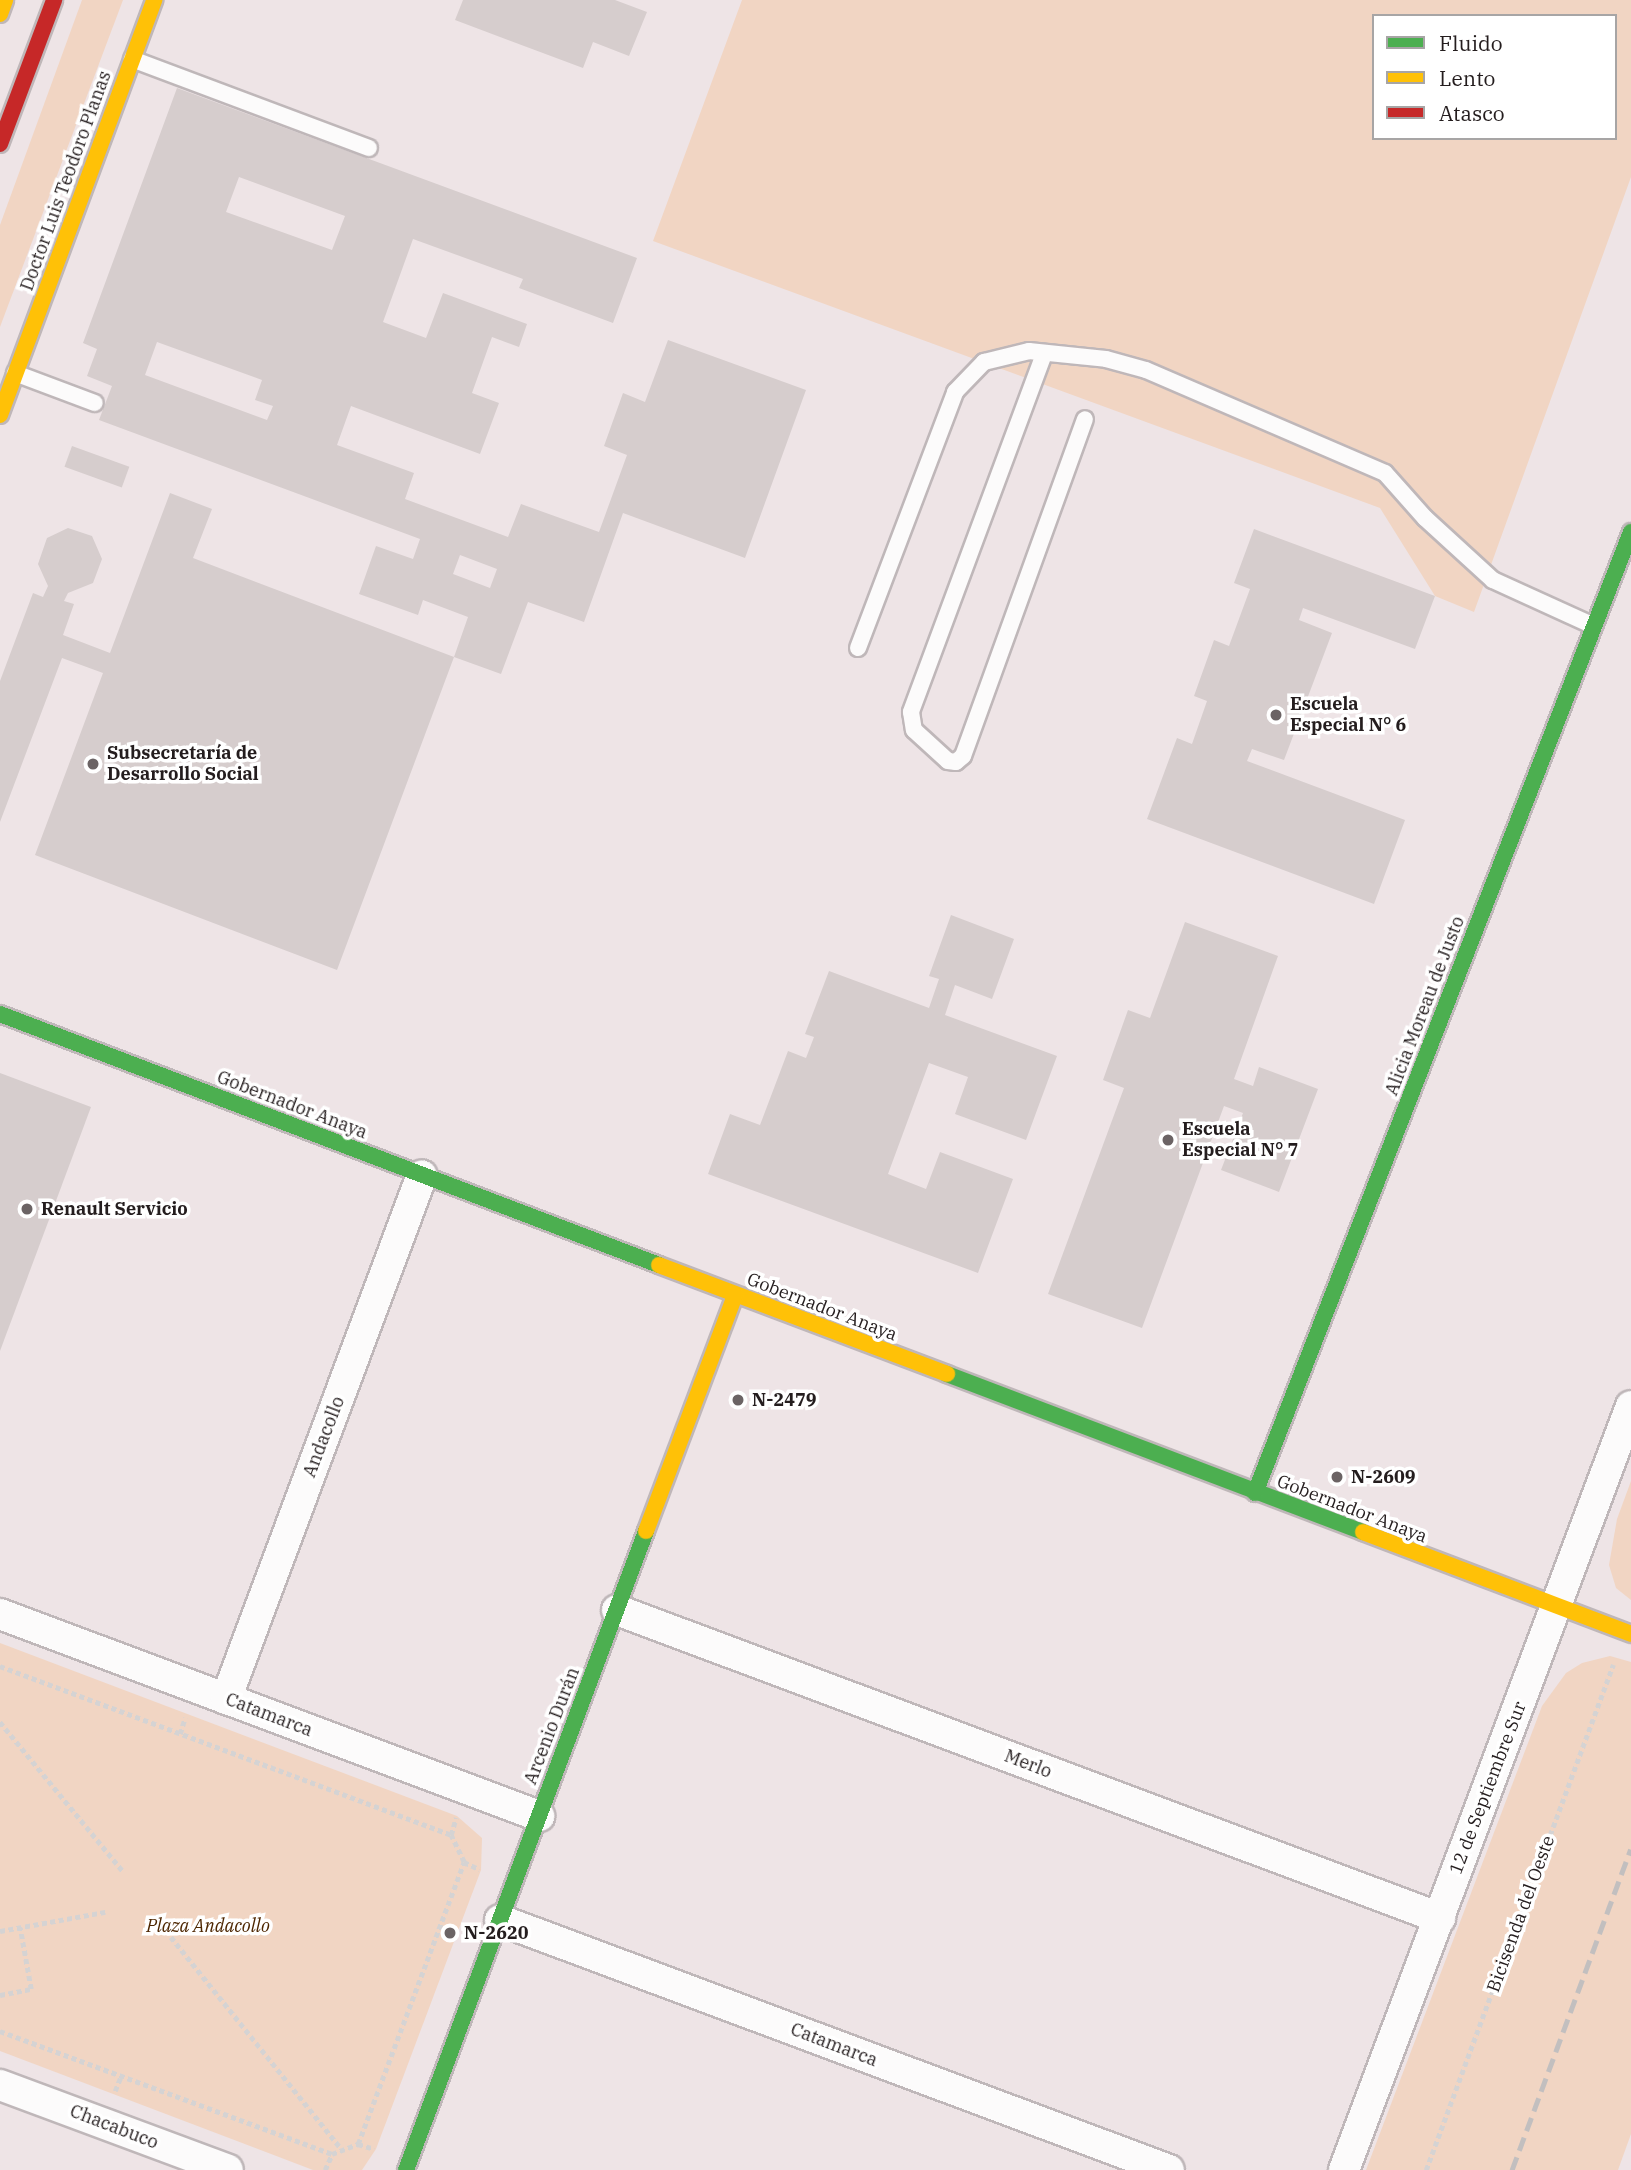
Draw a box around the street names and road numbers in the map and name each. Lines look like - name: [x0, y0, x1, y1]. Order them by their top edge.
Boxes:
- street label: Doctor Luis Teodoro Planas: [16, 68, 116, 294]
- street label: Alicia Moreau de Justo: [1381, 913, 1469, 1099]
- street label: Gobernador Anaya: [214, 1066, 370, 1144]
- street label: Gobernador Anaya: [744, 1268, 900, 1346]
- street label: Andacollo: [299, 1394, 349, 1480]
- street label: Gobernador Anaya: [1274, 1470, 1430, 1548]
- street label: Arcenio Durán: [520, 1664, 584, 1788]
- street label: Catamarca: [222, 1689, 316, 1741]
- street label: 12 de Septiembre Sur: [1445, 1699, 1531, 1877]
- street label: Merlo: [1001, 1745, 1055, 1783]
- street label: Bicisenda del Oeste: [1483, 1833, 1559, 1995]
- street label: Catamarca: [787, 2019, 881, 2071]
- street label: Chacabuco: [67, 2100, 161, 2154]

